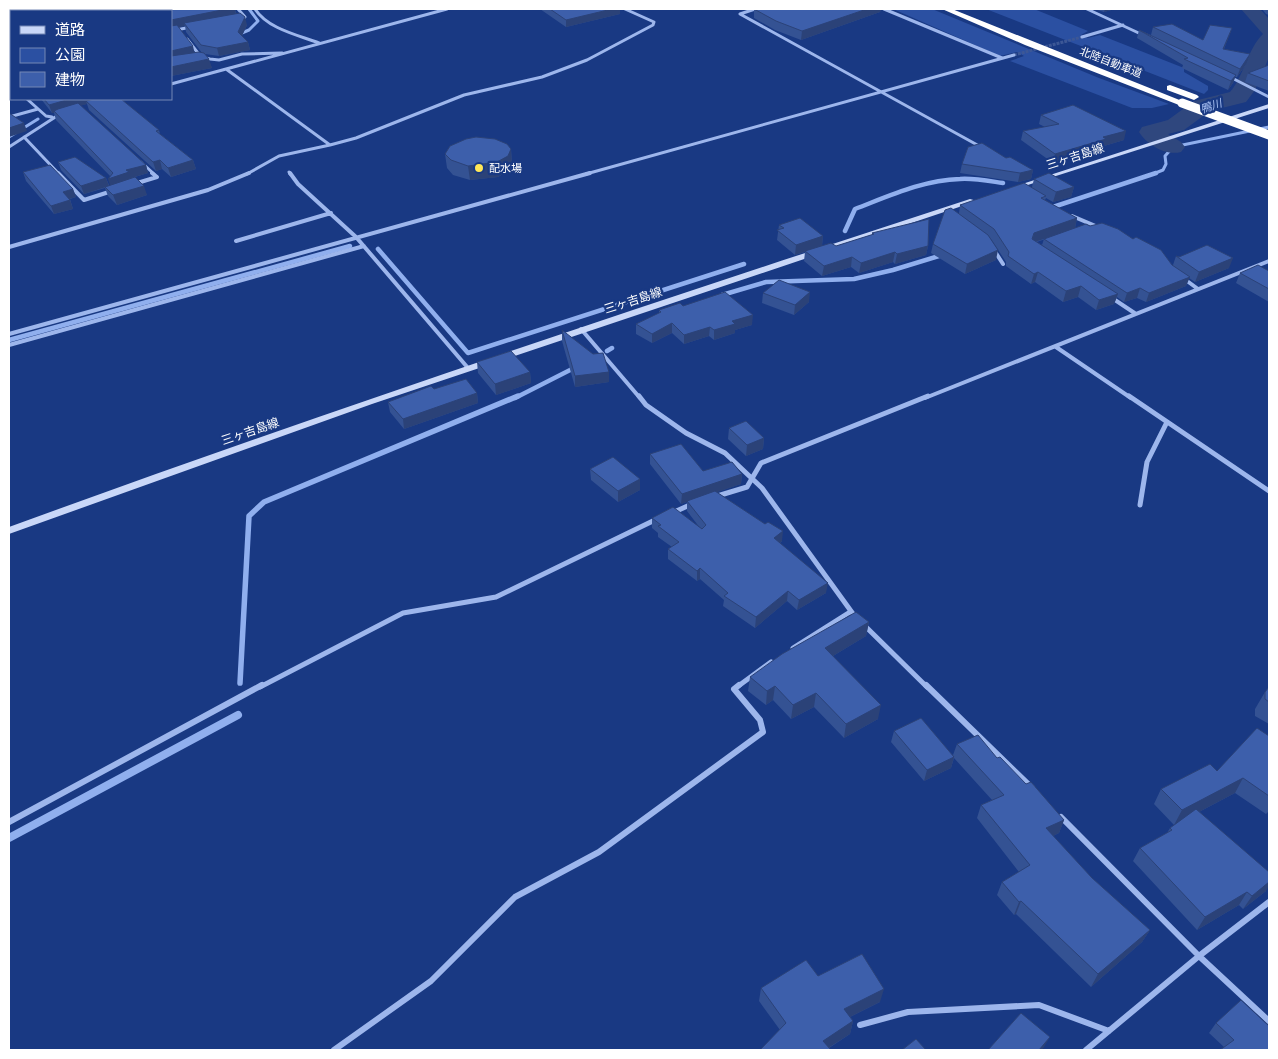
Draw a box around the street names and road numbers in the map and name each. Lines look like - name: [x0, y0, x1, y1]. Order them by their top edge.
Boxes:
- street label: 北陸自動車道: [1078, 44, 1144, 80]
- street label: 三ヶ吉島線: [1044, 140, 1106, 172]
- street label: 三ヶ吉島線: [602, 284, 664, 316]
- street label: 三ヶ吉島線: [219, 414, 281, 448]

